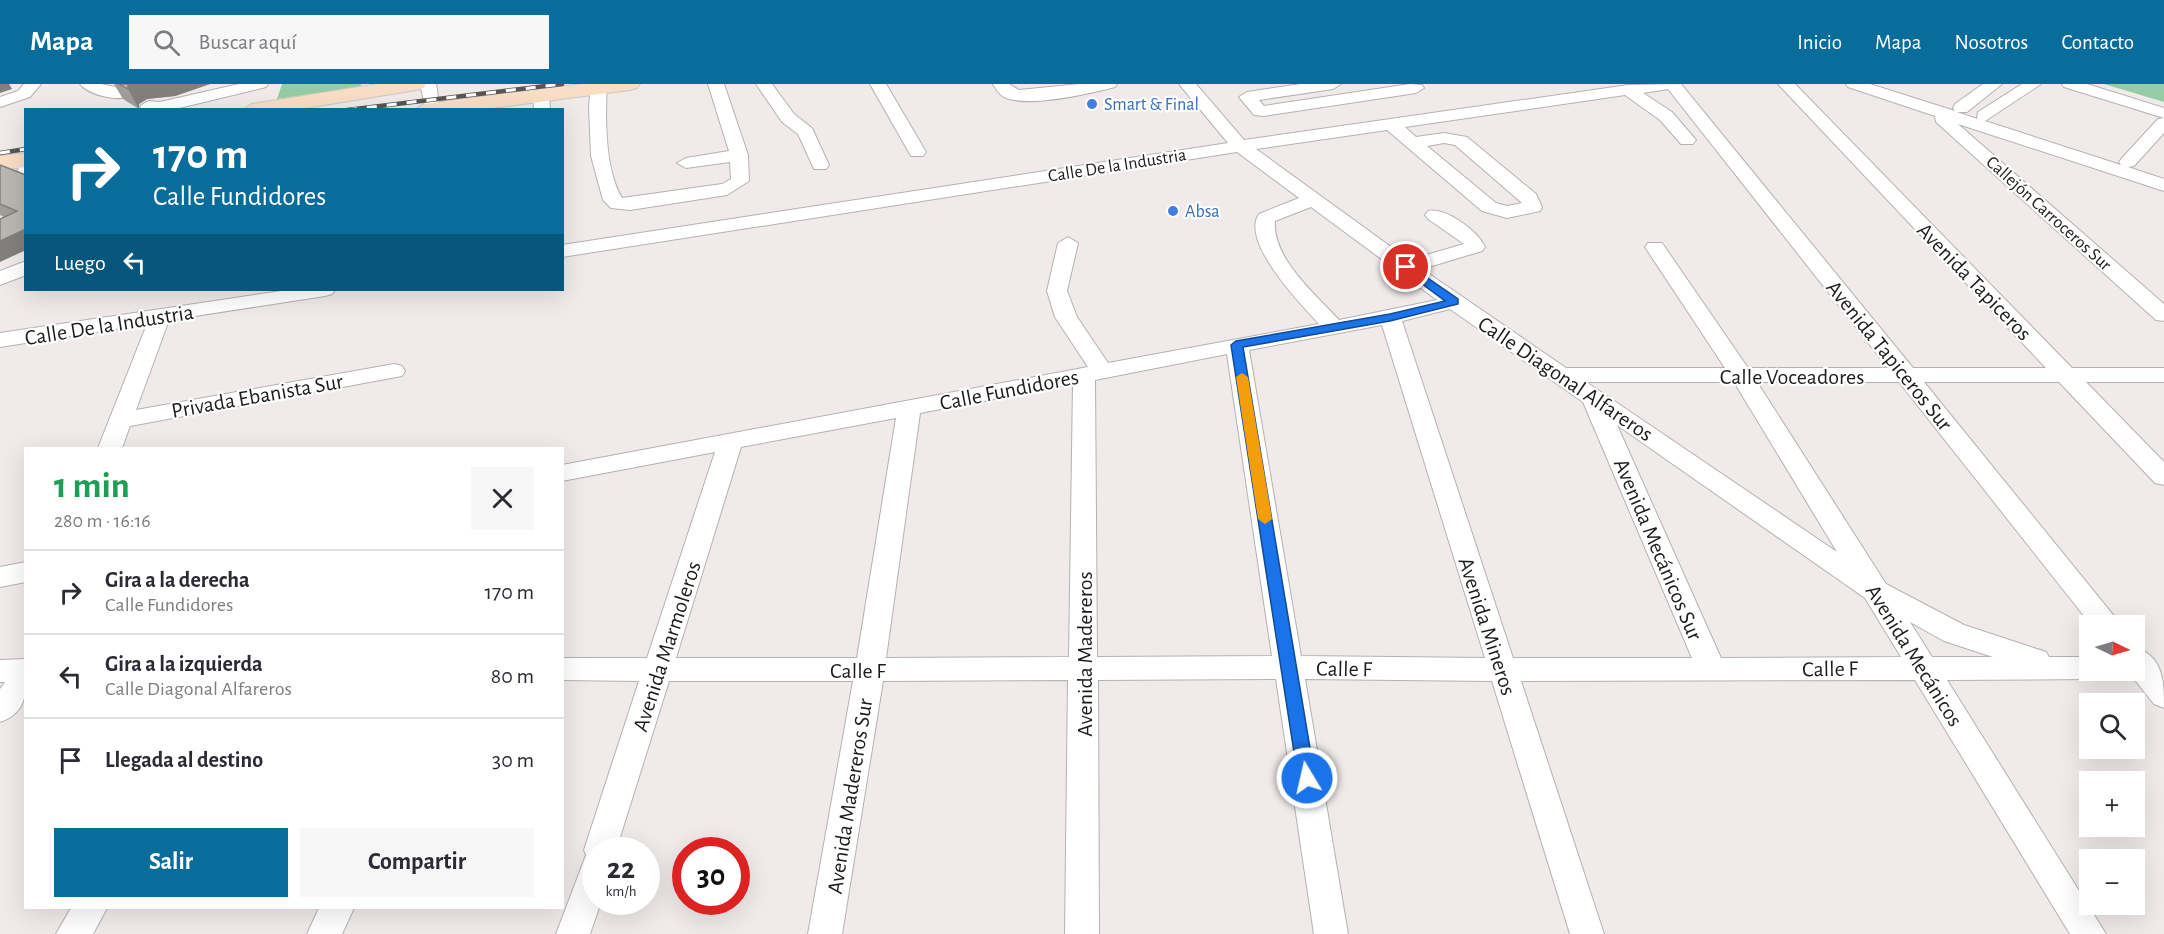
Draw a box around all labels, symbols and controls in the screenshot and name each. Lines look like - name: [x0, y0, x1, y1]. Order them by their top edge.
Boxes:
- search box: [129, 15, 549, 69]
- icon: search: [150, 26, 183, 59]
- text: Mapa: [30, 28, 93, 56]
- text: Buscar aquí: [198, 31, 297, 53]
- text: Inicio: [1797, 32, 1842, 53]
- text: Mapa: [1875, 32, 1922, 53]
- text: Nosotros: [1955, 32, 2028, 53]
- text: Contacto: [2061, 32, 2134, 53]
- place label: Smart & Final: [1104, 96, 1199, 114]
- marker: Smart & Final: [1085, 97, 1099, 111]
- icon: right: [54, 132, 132, 210]
- text: 170 m: [153, 134, 248, 176]
- street label: Calle De la Industria: [1047, 146, 1188, 186]
- street label: Callejón Carroceros Sur: [1982, 153, 2114, 275]
- text: Calle Fundidores: [153, 183, 326, 210]
- place label: Absa: [1185, 203, 1220, 221]
- marker: Absa: [1166, 204, 1180, 218]
- street label: Avenida Tapiceros: [1913, 219, 2036, 345]
- pin: [1380, 241, 1431, 292]
- icon: left: [118, 246, 151, 279]
- icon: arrive: [1389, 250, 1422, 283]
- text: Luego: [54, 252, 106, 274]
- street label: Avenida Tapiceros Sur: [1822, 276, 1956, 435]
- street label: Calle De la Industria: [23, 301, 195, 349]
- street label: Calle Diagonal Alfareros: [1474, 312, 1657, 445]
- street label: Calle Fundidores: [938, 366, 1081, 414]
- street label: Calle Voceadores: [1720, 366, 1864, 388]
- street label: Privada Ebanista Sur: [170, 370, 345, 422]
- street label: Avenida Mecánicos Sur: [1610, 455, 1706, 643]
- button: close: [471, 467, 534, 530]
- text: 1 min: [54, 468, 130, 504]
- text: 280 m · 16:16: [54, 511, 151, 531]
- street label: Avenida Mineros: [1454, 555, 1520, 698]
- street label: Avenida Marmoleros: [629, 559, 705, 734]
- text: Gira a la derecha: [105, 569, 250, 591]
- street label: Avenida Madereros: [1074, 571, 1096, 737]
- icon: right: [54, 576, 87, 609]
- text: 170 m: [484, 581, 534, 603]
- street label: Avenida Mecánicos: [1862, 581, 1967, 730]
- text: Calle Fundidores: [105, 595, 233, 615]
- north arrow: [2079, 615, 2145, 681]
- map controls: [2079, 615, 2145, 915]
- text: Gira a la izquierda: [105, 653, 263, 675]
- street label: Calle F: [1316, 658, 1373, 680]
- street label: Calle F: [1802, 658, 1859, 680]
- icon: left: [54, 660, 87, 693]
- street label: Calle F: [830, 660, 886, 682]
- text: 80 m: [491, 665, 534, 687]
- text: Calle Diagonal Alfareros: [105, 679, 292, 699]
- button: search: [2079, 693, 2145, 759]
- street label: Avenida Madereros Sur: [824, 697, 876, 895]
- icon: arrive: [54, 744, 87, 777]
- position arrow: [1275, 746, 1339, 810]
- text: Llegada al destino: [105, 749, 263, 771]
- text: 30 m: [492, 749, 534, 771]
- button: +: [2079, 771, 2145, 837]
- button: Salir: [54, 828, 288, 897]
- button: Compartir: [300, 828, 534, 897]
- speed limit sign: 30: [672, 837, 750, 915]
- button: −: [2079, 849, 2145, 915]
- text: 22: [607, 854, 635, 884]
- text: km/h: [606, 884, 636, 899]

